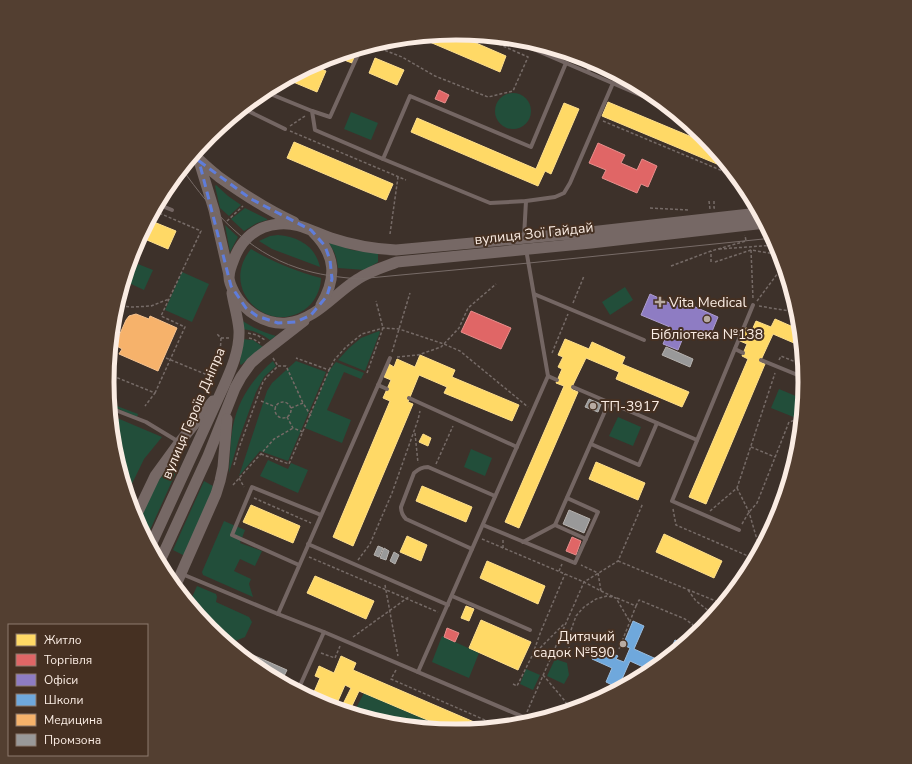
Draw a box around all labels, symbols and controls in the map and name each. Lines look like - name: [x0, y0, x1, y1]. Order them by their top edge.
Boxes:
- street label: вулиця Зої Гайдай: [474, 218, 595, 249]
- place label: Vita Medical: [668, 293, 747, 312]
- marker: Vita Medical: [654, 296, 666, 308]
- marker: Бібліотека №138: [702, 314, 712, 324]
- place label: Бібліотека №138: [651, 325, 763, 344]
- street label: вулиця Героїв Дніпра: [157, 344, 230, 482]
- place label: ТП-3917: [601, 397, 660, 416]
- marker: ТП-3917: [588, 401, 598, 411]
- legend: [8, 624, 148, 756]
- place label: Дитячий садок №590: [533, 627, 615, 662]
- text: Житло: [44, 632, 82, 648]
- marker: Дитячий садок №590: [618, 639, 628, 649]
- text: Торгівля: [44, 652, 92, 668]
- text: Офіси: [44, 672, 78, 688]
- text: Школи: [44, 692, 84, 708]
- text: Медицина: [44, 712, 103, 728]
- text: Промзона: [44, 732, 101, 748]

